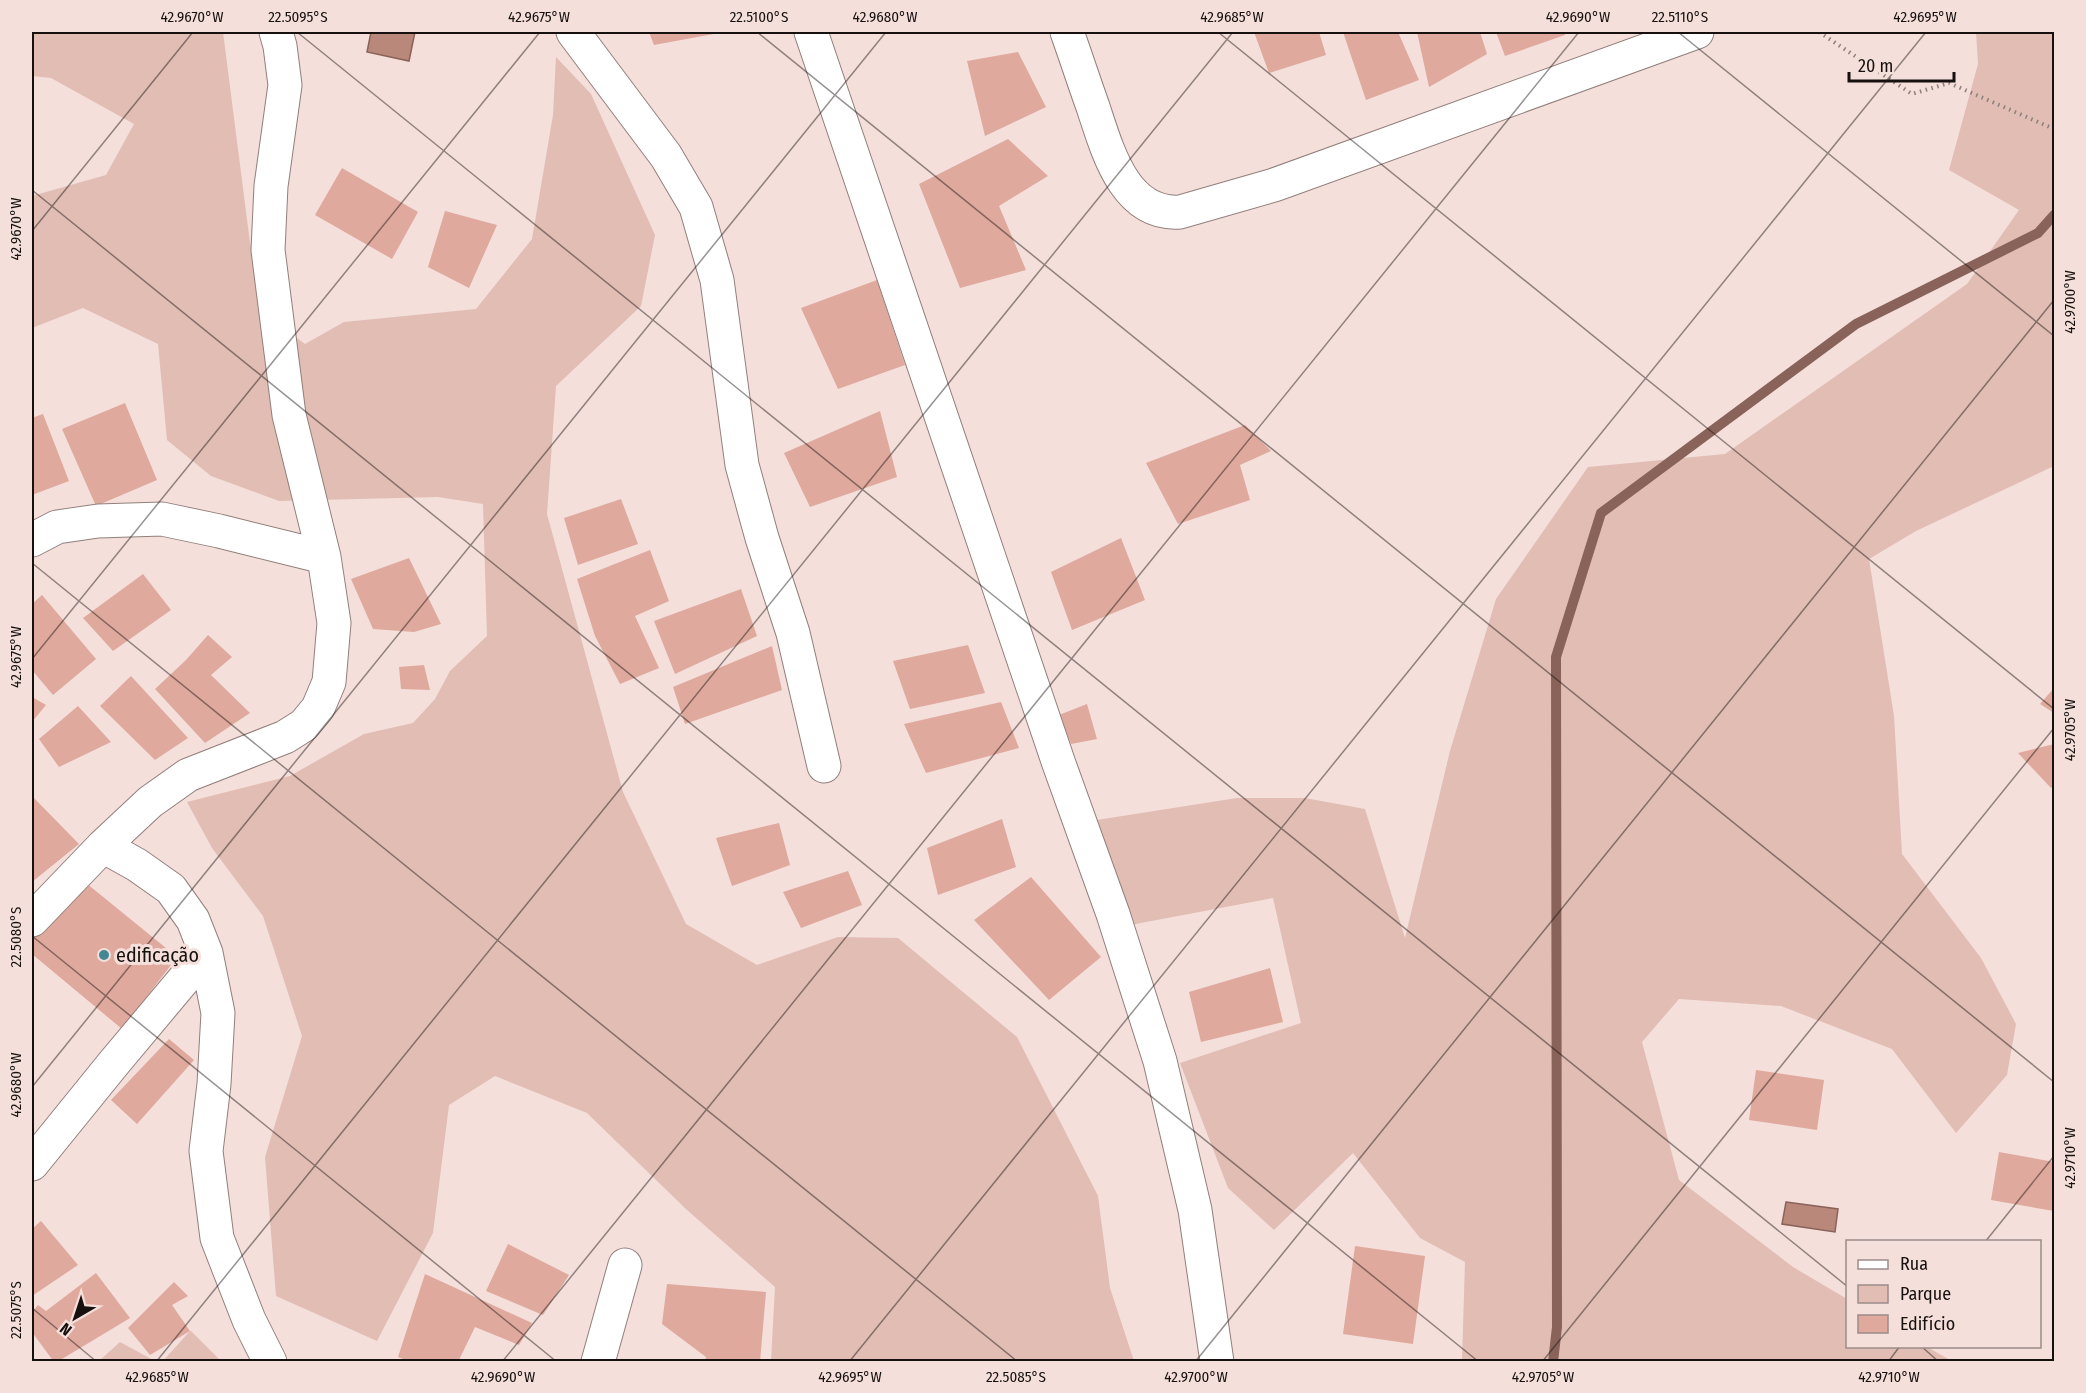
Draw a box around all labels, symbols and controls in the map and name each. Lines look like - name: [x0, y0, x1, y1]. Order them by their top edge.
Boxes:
- text: 42.9670°W: [161, 8, 223, 26]
- text: 22.5095°S: [268, 8, 328, 26]
- text: 42.9675°W: [508, 8, 570, 26]
- text: 22.5100°S: [730, 8, 788, 26]
- text: 42.9680°W: [853, 8, 917, 26]
- text: 42.9685°W: [1200, 8, 1264, 26]
- text: 42.9690°W: [1546, 8, 1610, 26]
- text: 22.5110°S: [1652, 8, 1708, 26]
- text: 42.9695°W: [1893, 8, 1957, 26]
- scale bar: [1849, 45, 1954, 83]
- text: 20 m: [1858, 55, 1893, 77]
- text: 42.9670°W: [7, 198, 25, 260]
- text: 42.9700°W: [2061, 270, 2079, 334]
- text: 42.9675°W: [7, 626, 25, 688]
- text: 42.9705°W: [2061, 699, 2079, 761]
- text: 22.5080°S: [7, 906, 25, 968]
- place label: edificação: [116, 943, 199, 967]
- marker: edificação: [97, 948, 111, 962]
- text: 42.9680°W: [7, 1053, 25, 1117]
- text: 42.9710°W: [2061, 1127, 2079, 1189]
- legend: [1846, 1240, 2041, 1348]
- text: Rua: [1900, 1253, 1928, 1275]
- text: 22.5075°S: [7, 1281, 25, 1339]
- text: Parque: [1900, 1283, 1951, 1305]
- north arrow: [45, 1288, 105, 1348]
- text: Edifício: [1900, 1313, 1955, 1335]
- text: N: [56, 1319, 76, 1340]
- text: 42.9685°W: [125, 1368, 189, 1386]
- text: 42.9690°W: [471, 1368, 535, 1386]
- text: 42.9695°W: [818, 1368, 882, 1386]
- text: 22.5085°S: [986, 1368, 1046, 1386]
- text: 42.9700°W: [1164, 1368, 1228, 1386]
- text: 42.9705°W: [1512, 1368, 1574, 1386]
- text: 42.9710°W: [1858, 1368, 1920, 1386]

